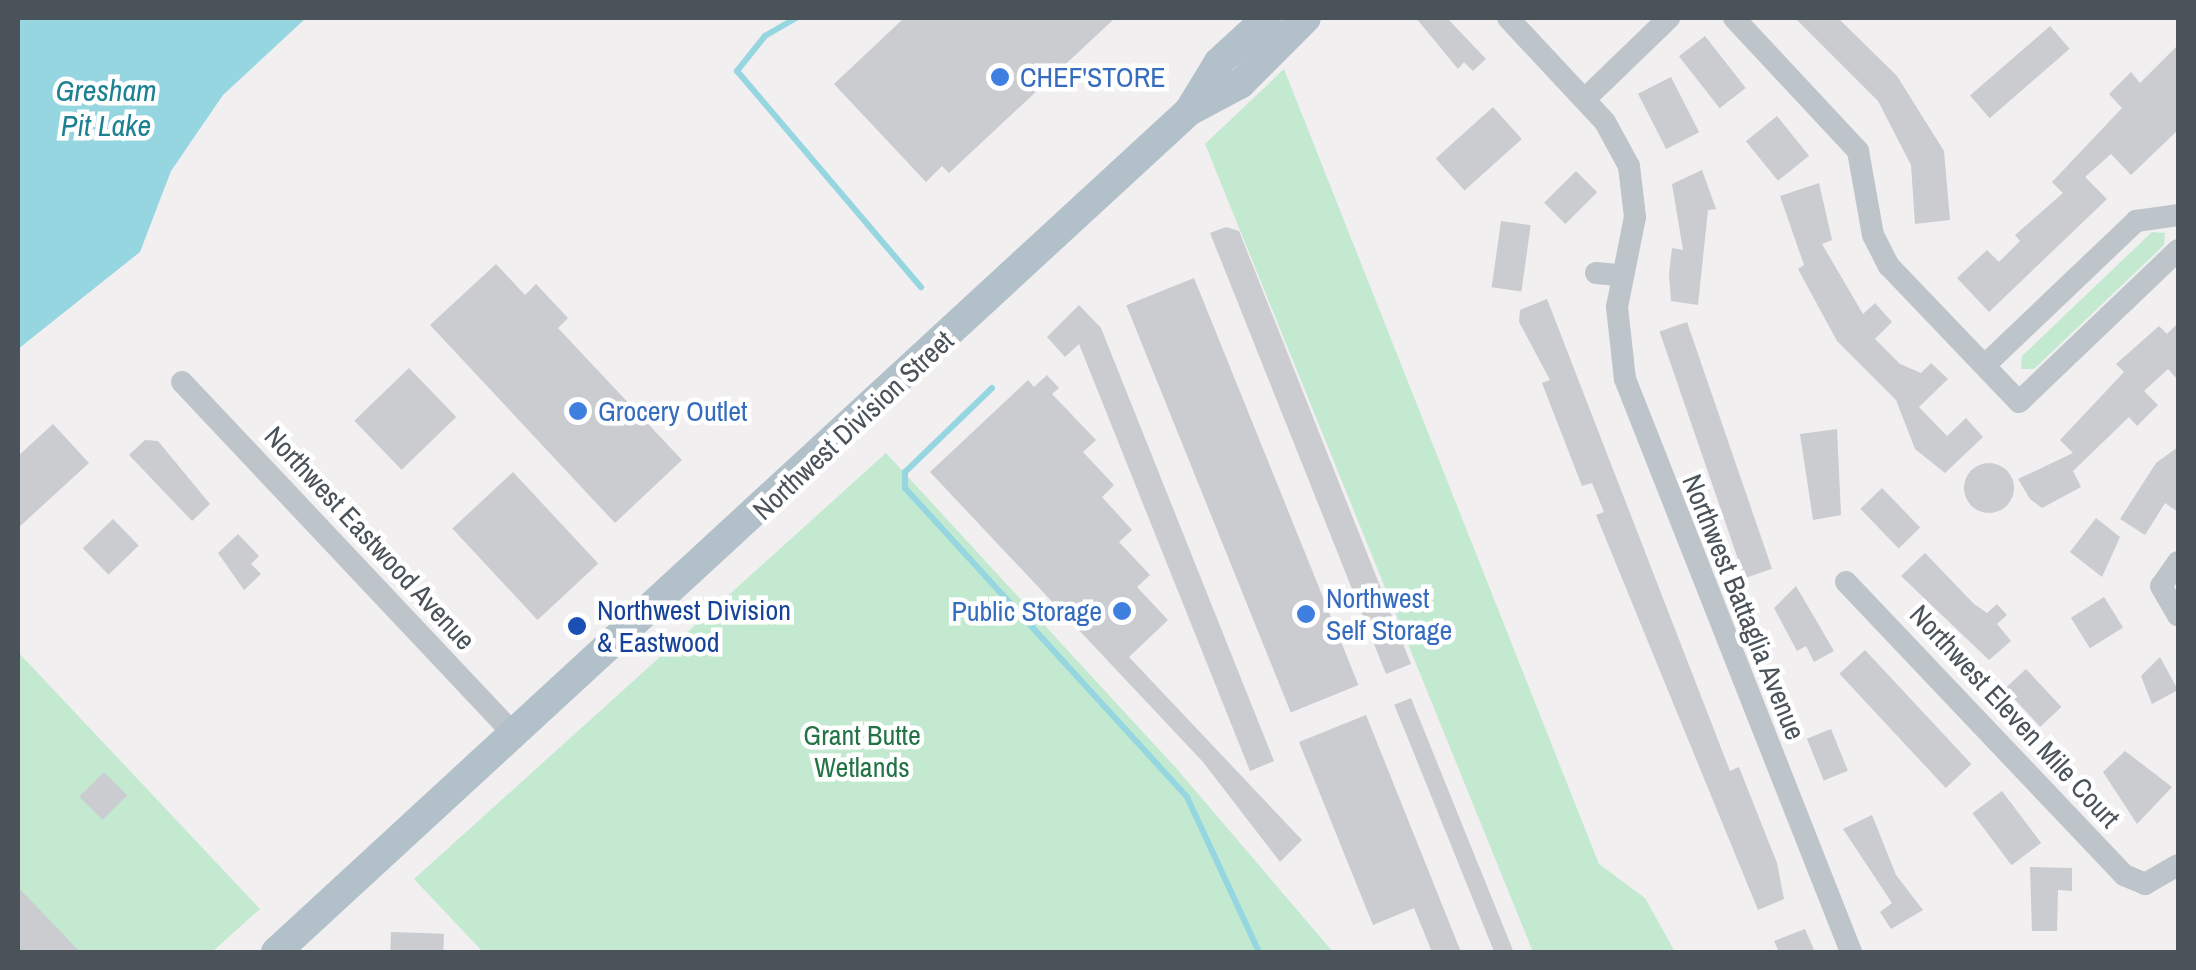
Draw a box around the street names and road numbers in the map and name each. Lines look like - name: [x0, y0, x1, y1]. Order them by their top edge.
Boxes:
- street label: Northwest Division Street: [746, 324, 960, 526]
- street label: Northwest Eastwood Avenue: [257, 419, 483, 657]
- street label: Northwest Battaglia Avenue: [1675, 469, 1813, 745]
- street label: Northwest Eleven Mile Court: [1903, 598, 2127, 834]

